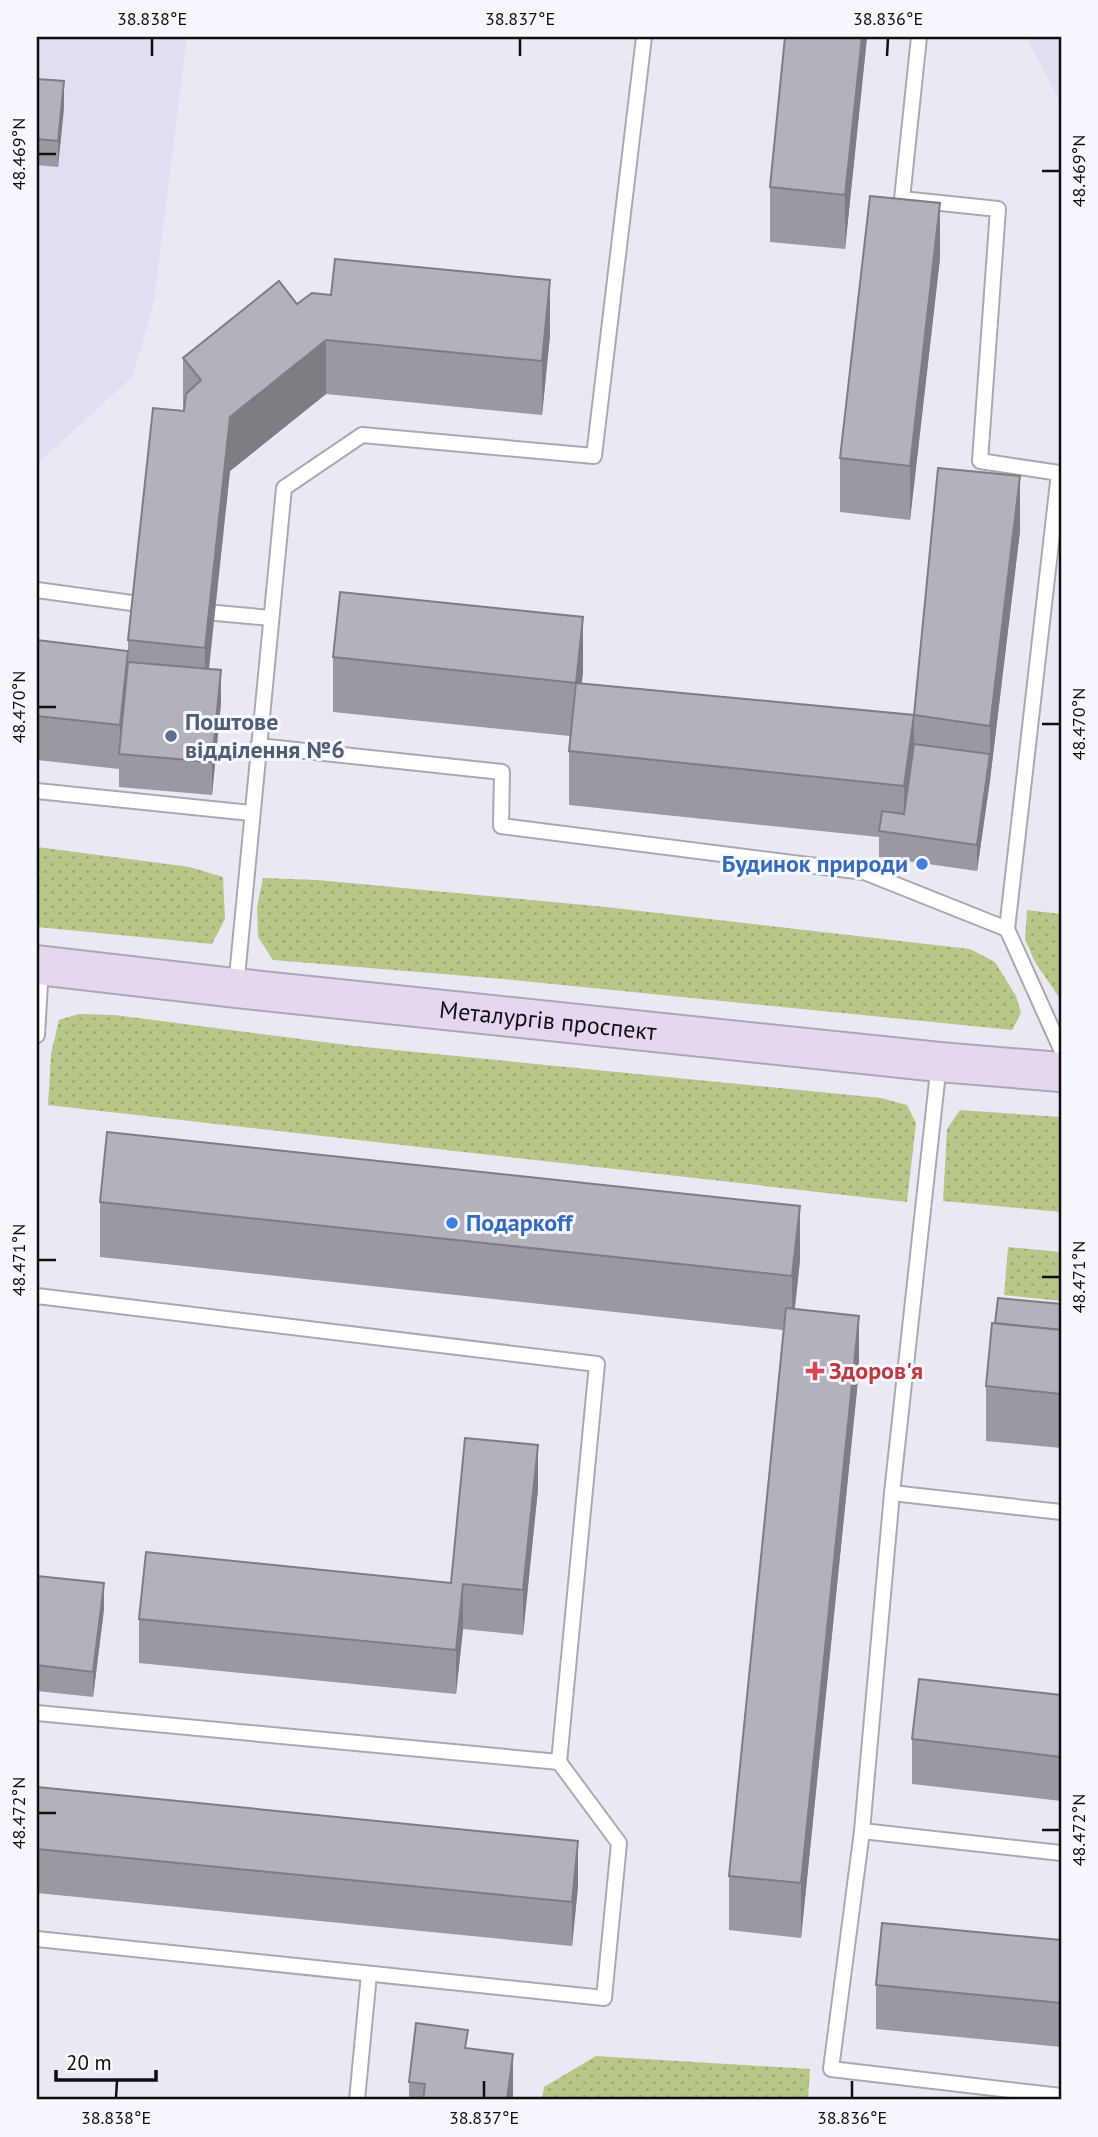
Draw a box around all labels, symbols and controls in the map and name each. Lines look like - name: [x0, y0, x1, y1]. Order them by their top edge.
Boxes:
- text: 38.838°E: [117, 7, 187, 30]
- text: 38.837°E: [485, 7, 555, 30]
- text: 38.836°E: [853, 7, 923, 30]
- text: 48.469°N: [7, 118, 30, 190]
- text: 48.469°N: [1067, 135, 1090, 207]
- text: 48.470°N: [7, 671, 30, 743]
- text: 48.470°N: [1067, 688, 1090, 760]
- place label: Поштове відділення №6: [185, 706, 345, 765]
- marker: Поштове відділення №6: [163, 728, 179, 744]
- place label: Будинок природи: [722, 848, 908, 879]
- marker: Будинок природи: [914, 856, 930, 872]
- street label: Металургів проспект: [438, 994, 659, 1047]
- place label: Подаркоff: [466, 1207, 574, 1238]
- marker: Подаркоff: [444, 1215, 460, 1231]
- text: 48.471°N: [7, 1224, 30, 1296]
- text: 48.471°N: [1067, 1241, 1090, 1313]
- place label: Здоров'я: [829, 1355, 923, 1386]
- marker: Здоров'я: [807, 1363, 823, 1379]
- text: 48.472°N: [7, 1777, 30, 1849]
- text: 48.472°N: [1067, 1794, 1090, 1866]
- scale bar: [56, 2039, 156, 2083]
- text: 20 m: [66, 2049, 112, 2076]
- text: 38.838°E: [81, 2106, 151, 2129]
- text: 38.837°E: [449, 2106, 519, 2129]
- text: 38.836°E: [817, 2106, 887, 2129]

